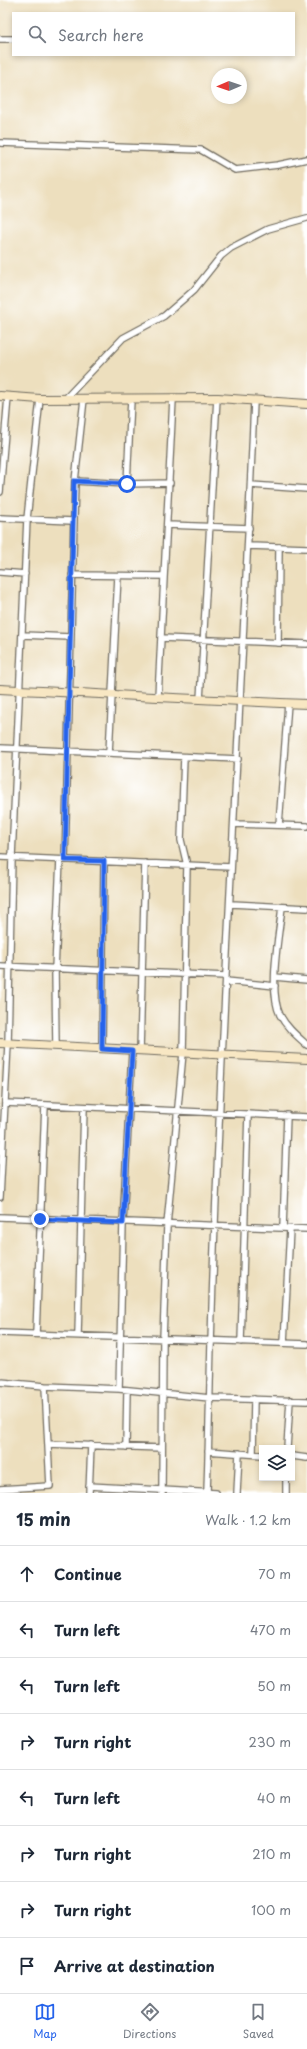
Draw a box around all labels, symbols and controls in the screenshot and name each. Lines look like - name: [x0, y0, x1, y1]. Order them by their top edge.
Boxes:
- search box: [12, 12, 295, 56]
- icon: search: [26, 23, 48, 45]
- text: Search here: [58, 23, 144, 46]
- north arrow: [211, 68, 247, 104]
- route start: [118, 475, 136, 493]
- route end: [31, 1210, 49, 1228]
- map controls: [259, 1445, 295, 1481]
- button: layers: [259, 1445, 295, 1481]
- text: 15 min: [16, 1506, 71, 1532]
- text: Walk · 1.2 km: [205, 1510, 291, 1529]
- text: Continue: [54, 1562, 122, 1585]
- icon: ahead: [16, 1563, 38, 1585]
- text: 70 m: [258, 1564, 291, 1583]
- text: Turn left: [54, 1618, 120, 1641]
- icon: left: [16, 1619, 38, 1641]
- text: 470 m: [250, 1620, 291, 1639]
- text: Turn left: [54, 1674, 120, 1697]
- icon: left: [16, 1675, 38, 1697]
- text: 50 m: [257, 1676, 291, 1695]
- text: Turn right: [54, 1730, 131, 1753]
- icon: right: [16, 1731, 38, 1753]
- text: 230 m: [249, 1732, 291, 1751]
- text: Turn left: [54, 1786, 120, 1809]
- icon: left: [16, 1787, 38, 1809]
- text: 40 m: [257, 1788, 291, 1807]
- text: Turn right: [54, 1842, 131, 1865]
- icon: right: [16, 1843, 38, 1865]
- text: 210 m: [252, 1844, 291, 1863]
- text: Turn right: [54, 1898, 131, 1921]
- icon: right: [16, 1899, 38, 1921]
- text: 100 m: [251, 1900, 291, 1919]
- text: Arrive at destination: [54, 1954, 215, 1977]
- icon: arrive: [16, 1955, 38, 1977]
- tab: Map: [33, 2001, 57, 2042]
- tab: Directions: [123, 2001, 176, 2042]
- tab: Saved: [243, 2001, 274, 2042]

